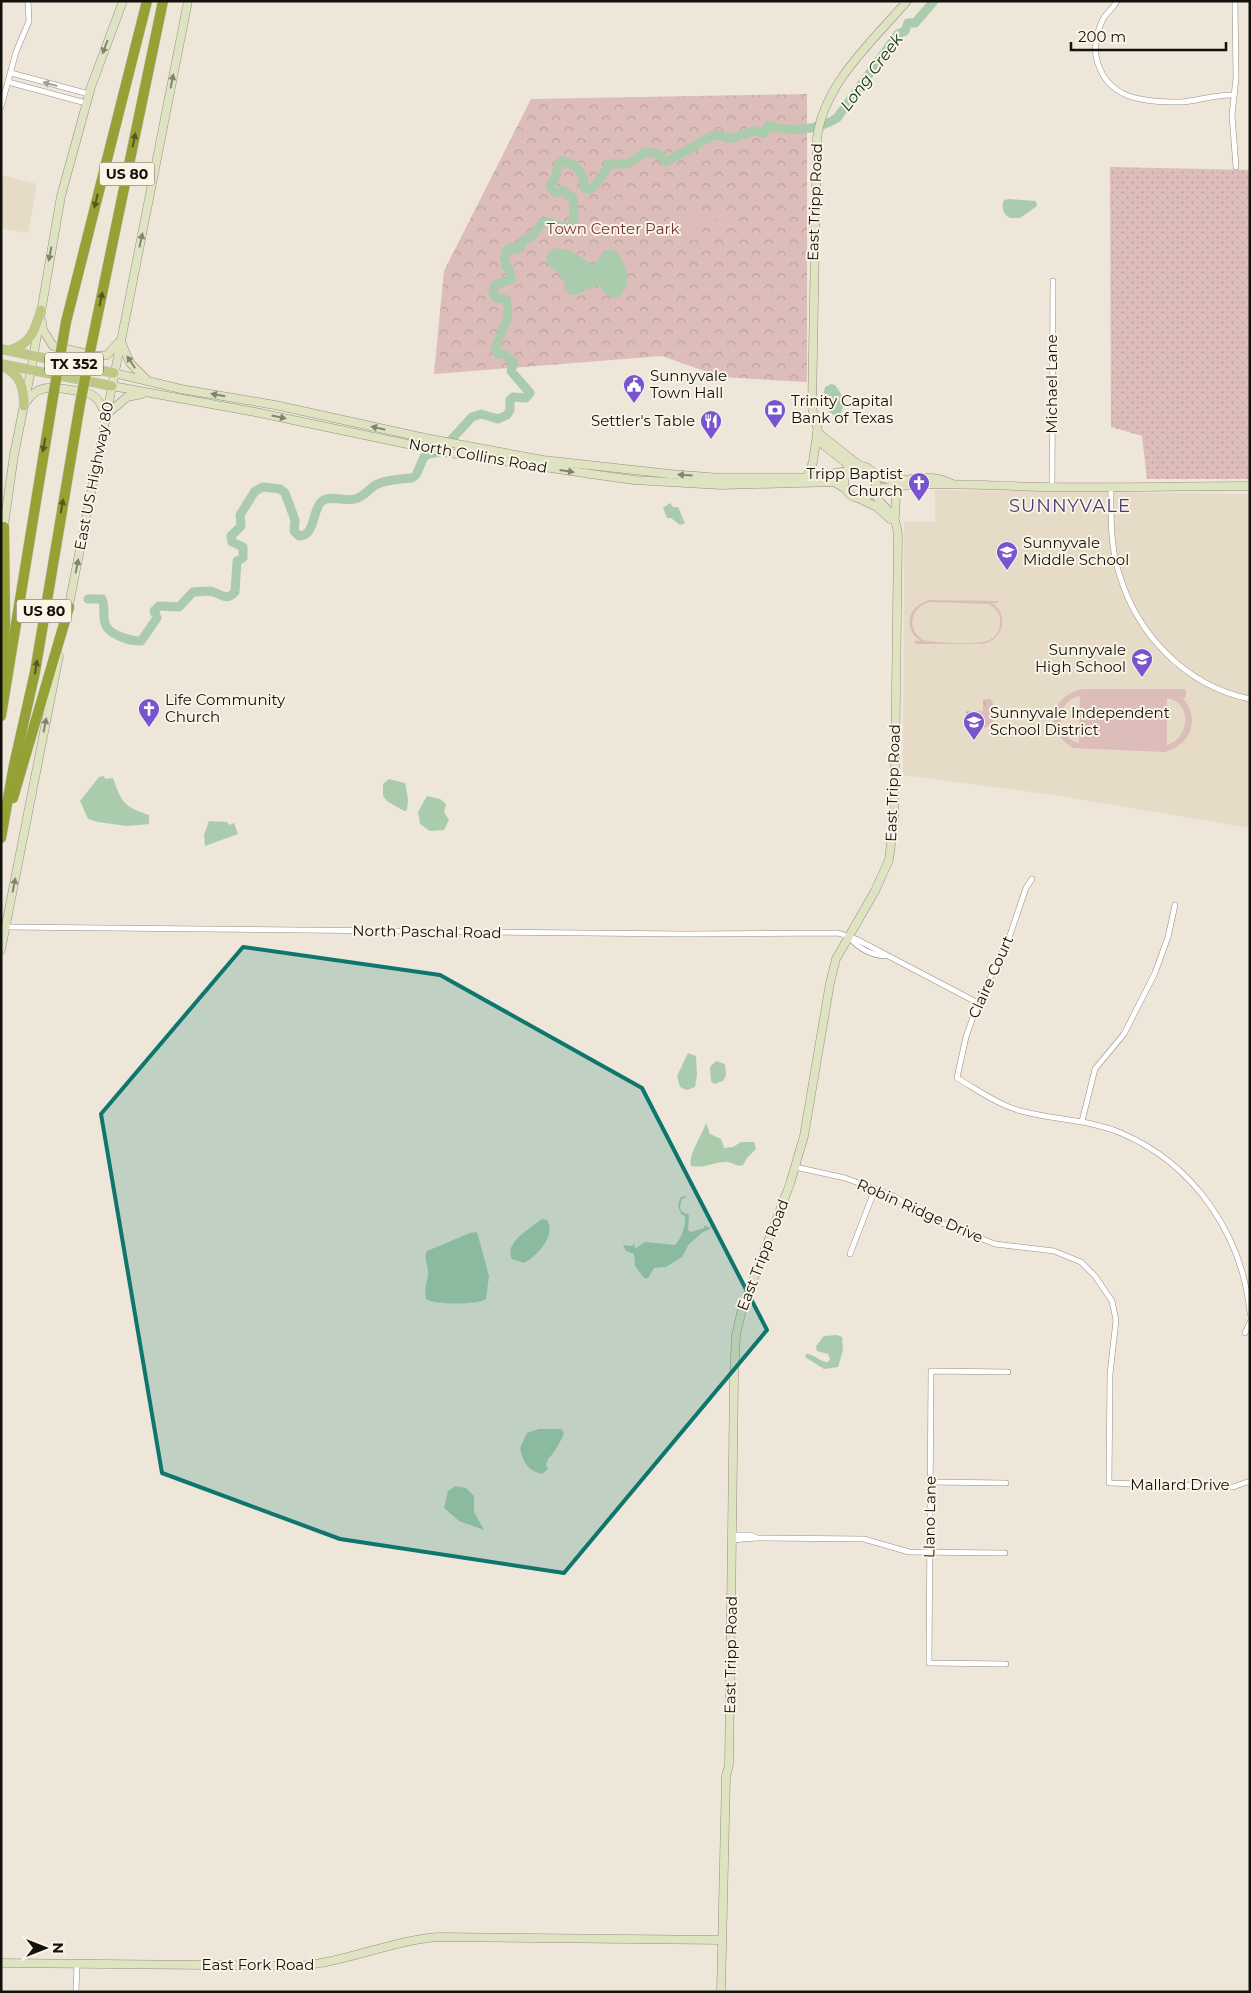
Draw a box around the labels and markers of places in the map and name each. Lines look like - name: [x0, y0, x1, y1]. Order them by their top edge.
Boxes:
- place label: Sunnyvale Town Hall: [650, 366, 727, 402]
- public building icon: Sunnyvale Town Hall: [622, 373, 646, 404]
- place label: Trinity Capital Bank of Texas: [791, 391, 893, 427]
- bank icon: Trinity Capital Bank of Texas: [763, 398, 787, 429]
- restaurant icon: Settler's Table: [699, 409, 723, 440]
- place label: Settler's Table: [591, 411, 695, 430]
- place label: Tripp Baptist Church: [807, 464, 903, 500]
- church icon: Tripp Baptist Church: [907, 471, 931, 502]
- place label: Sunnyvale Middle School: [1023, 533, 1129, 569]
- school or university icon: Sunnyvale Middle School: [995, 540, 1019, 571]
- place label: Sunnyvale High School: [1035, 640, 1126, 676]
- school or university icon: Sunnyvale High School: [1130, 647, 1154, 678]
- place label: Life Community Church: [165, 690, 286, 726]
- church icon: Life Community Church: [137, 697, 161, 728]
- place label: Sunnyvale Independent School District: [990, 703, 1170, 739]
- school or university icon: Sunnyvale Independent School District: [962, 710, 986, 741]

